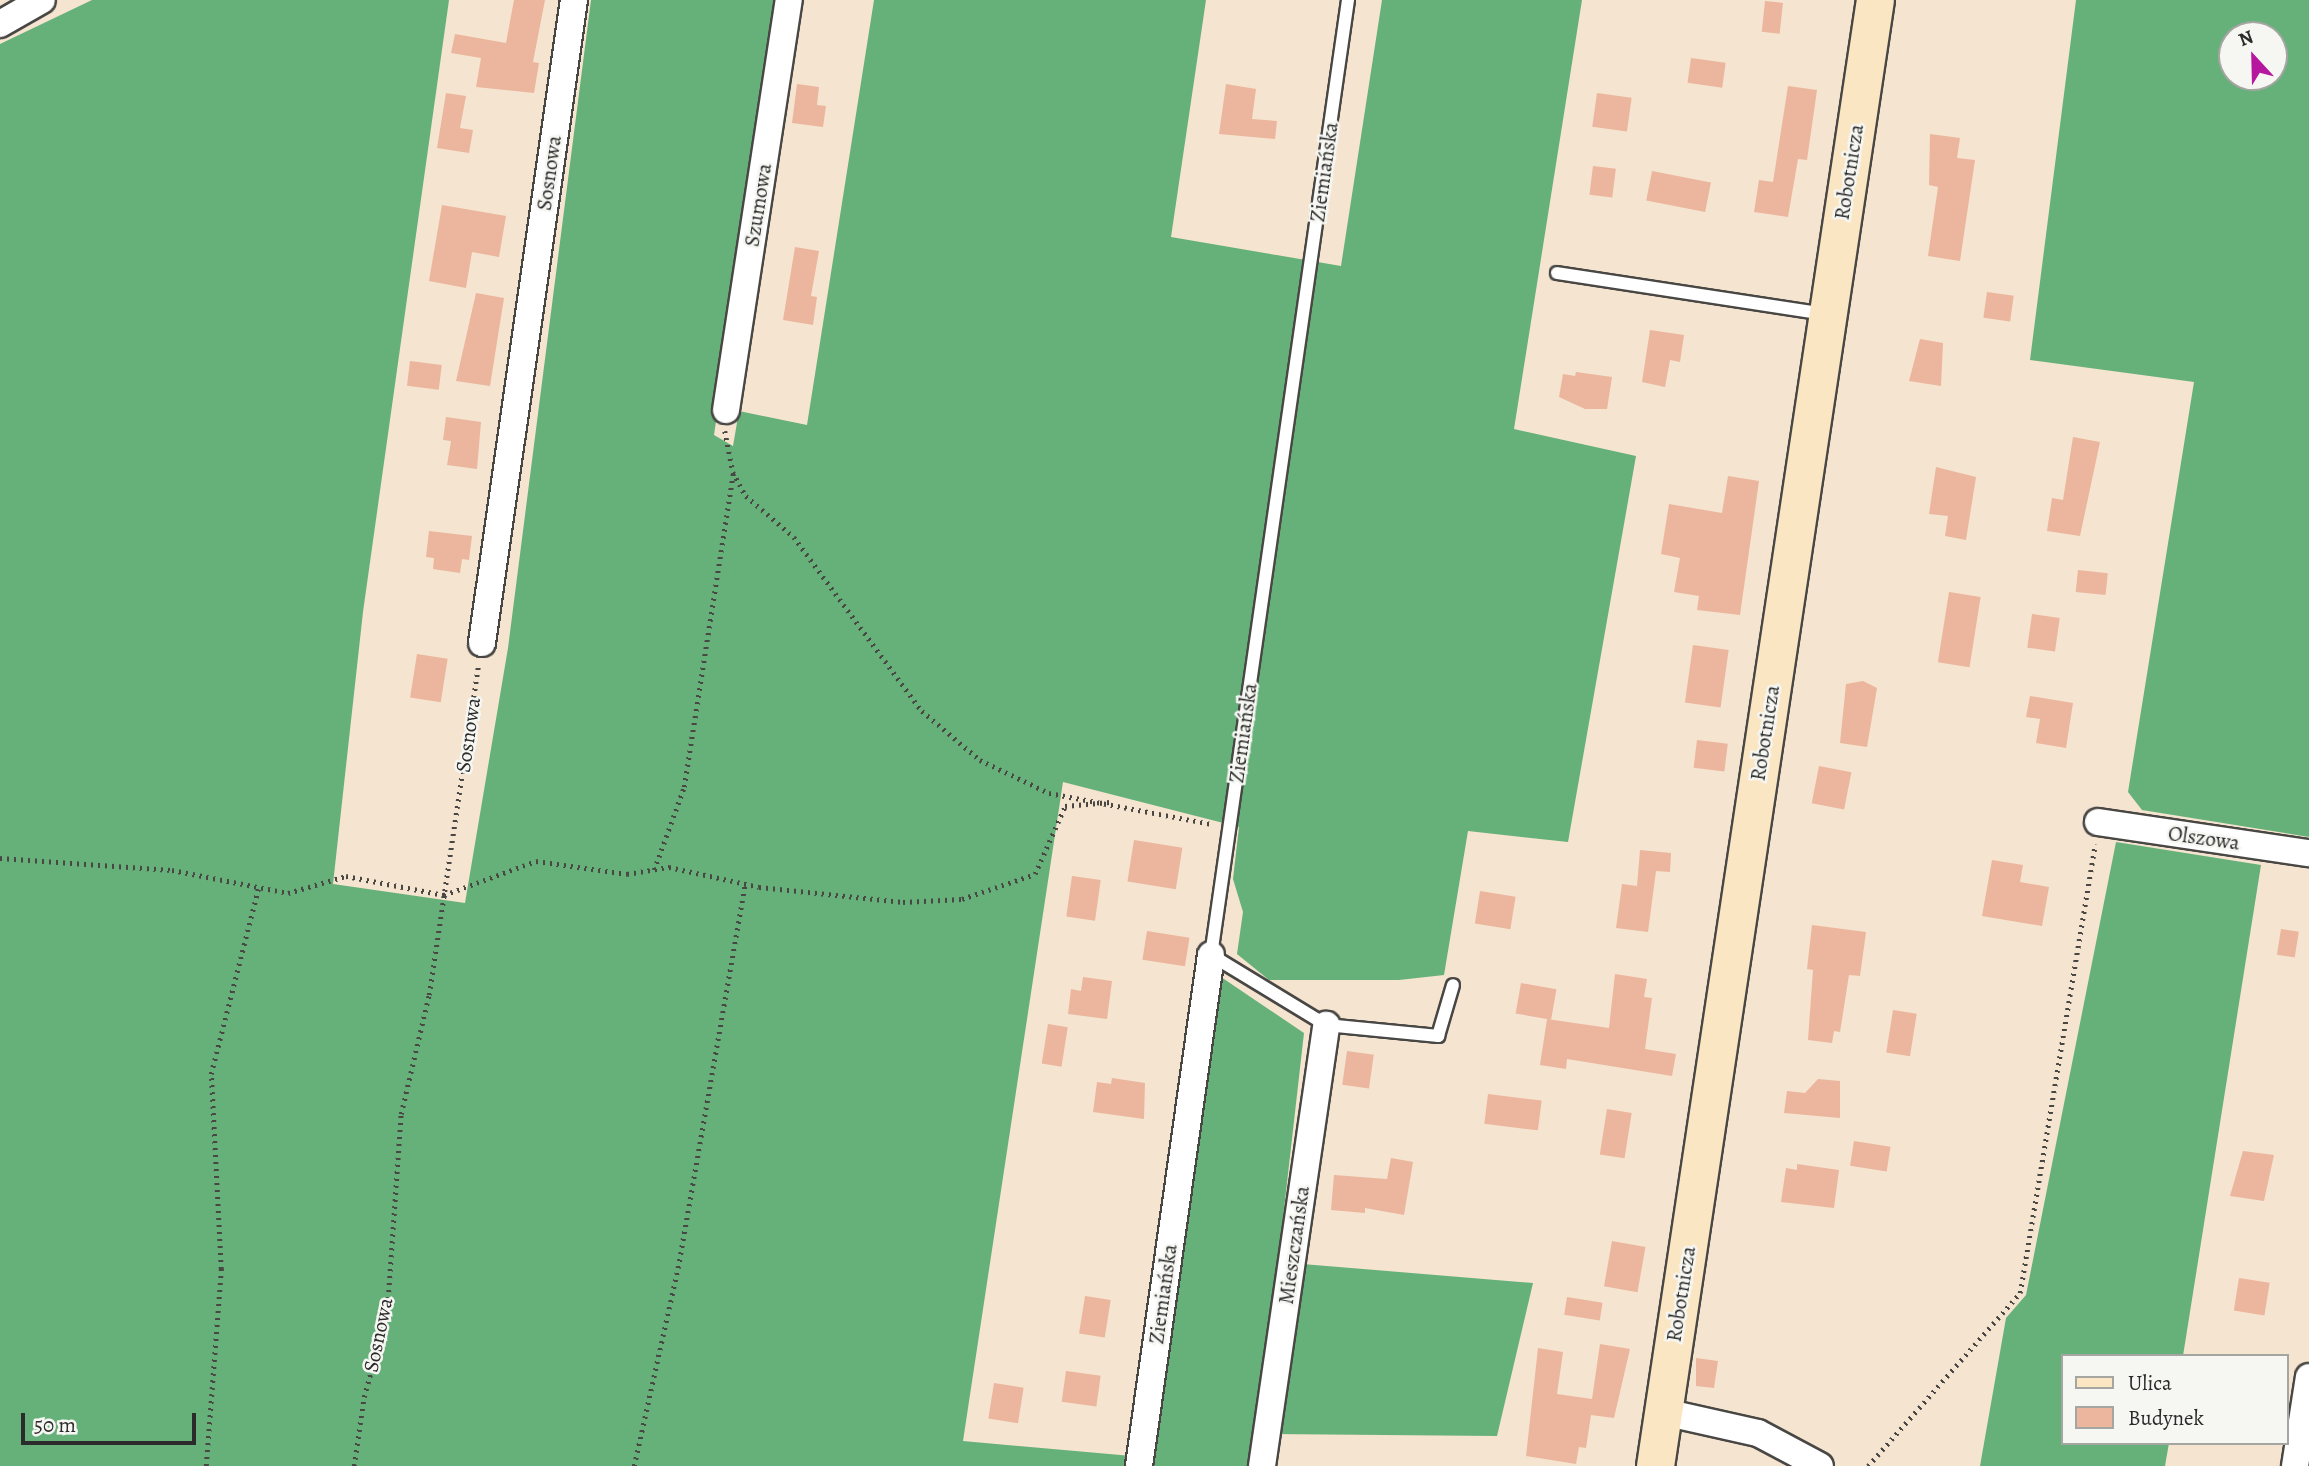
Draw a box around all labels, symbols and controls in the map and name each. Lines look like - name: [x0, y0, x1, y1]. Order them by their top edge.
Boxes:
- north arrow: [2218, 21, 2288, 91]
- text: N: [2235, 24, 2257, 53]
- street label: Ziemiańska: [1305, 120, 1343, 224]
- street label: Robotnicza: [1829, 122, 1869, 222]
- street label: Sosnowa: [531, 134, 567, 212]
- street label: Szumowa: [739, 162, 777, 248]
- street label: Ziemiańska: [1224, 681, 1262, 785]
- street label: Robotnicza: [1745, 683, 1785, 783]
- street label: Sosnowa: [450, 696, 486, 774]
- street label: Olszowa: [2167, 821, 2241, 855]
- street label: Mieszczańska: [1273, 1184, 1315, 1306]
- street label: Ziemiańska: [1144, 1242, 1182, 1346]
- street label: Robotnicza: [1661, 1244, 1701, 1344]
- street label: Sosnowa: [358, 1295, 398, 1375]
- legend: [2060, 1354, 2288, 1445]
- text: Ulica: [2128, 1369, 2172, 1397]
- scale bar: [24, 1400, 200, 1444]
- text: Budynek: [2128, 1404, 2204, 1432]
- text: 50 m: [34, 1411, 76, 1439]

